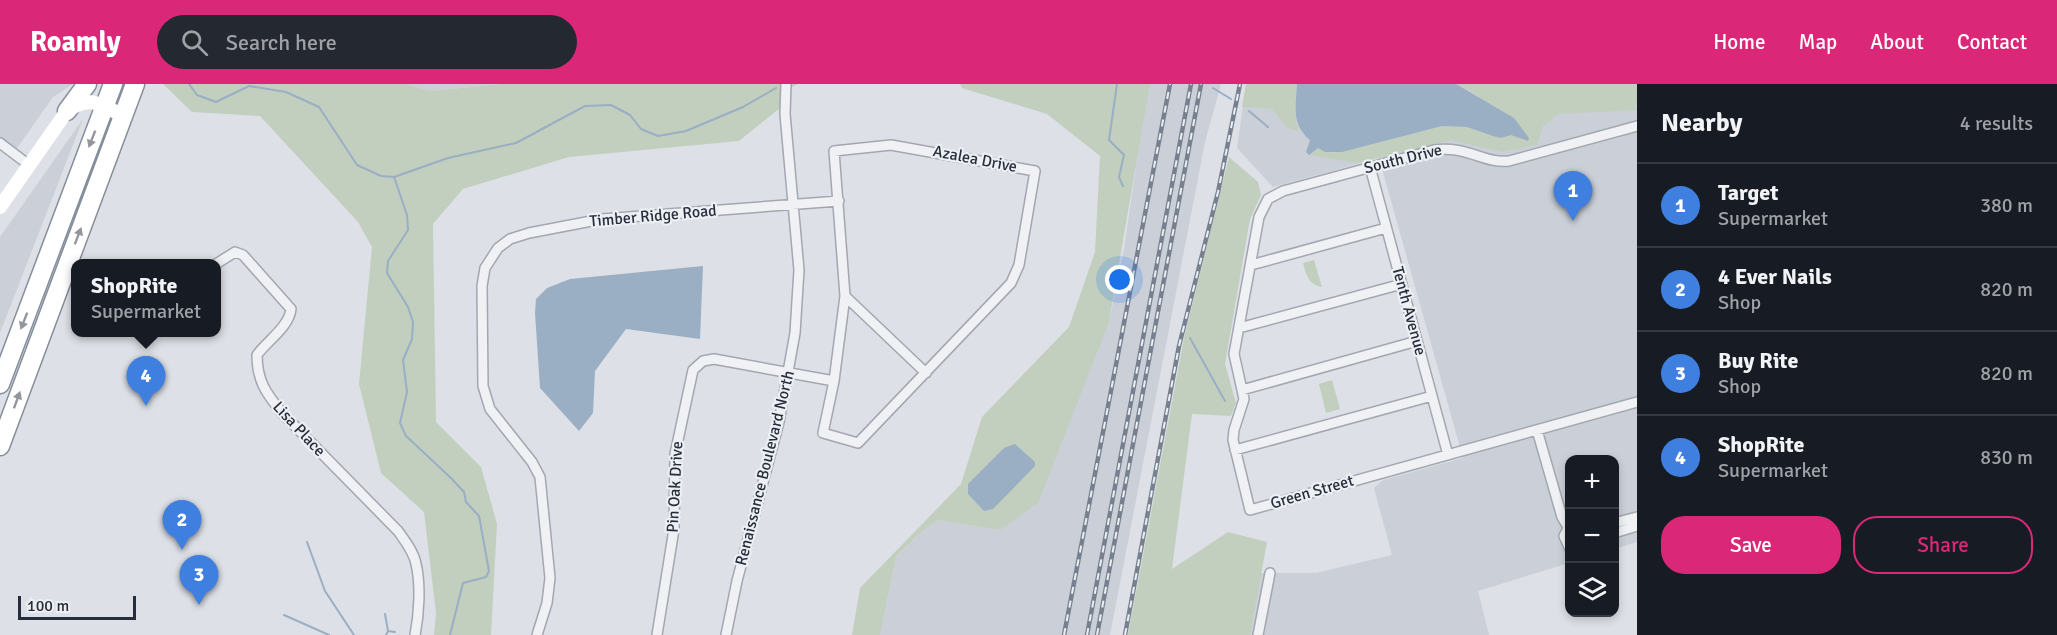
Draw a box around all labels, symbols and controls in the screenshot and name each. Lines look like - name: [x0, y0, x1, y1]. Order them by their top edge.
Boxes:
- search box: [157, 15, 577, 69]
- text: Roamly: [30, 25, 121, 59]
- icon: search: [178, 26, 211, 59]
- text: Search here: [226, 29, 337, 56]
- text: Home: [1713, 29, 1766, 55]
- text: Map: [1799, 29, 1837, 55]
- text: About: [1870, 29, 1924, 55]
- text: Contact: [1957, 29, 2027, 55]
- text: Nearby: [1661, 107, 1742, 139]
- text: 4 results: [1960, 111, 2033, 136]
- one-way arrow: [87, 130, 96, 148]
- street label: South Drive: [1362, 140, 1444, 178]
- street label: Azalea Drive: [931, 141, 1019, 177]
- pin: 1: [1554, 172, 1592, 221]
- text: Target: [1718, 179, 1778, 206]
- text: 1: [1675, 193, 1686, 218]
- text: 380 m: [1980, 193, 2033, 218]
- street label: Timber Ridge Road: [589, 200, 717, 232]
- text: Supermarket: [1718, 206, 1828, 231]
- one-way arrow: [74, 227, 83, 245]
- popup: [71, 259, 221, 337]
- text: 4 Ever Nails: [1718, 263, 1832, 290]
- street label: Tenth Avenue: [1388, 264, 1430, 358]
- your location: [1105, 265, 1134, 294]
- text: ShopRite: [91, 272, 177, 299]
- text: 2: [1675, 277, 1686, 302]
- text: 820 m: [1980, 277, 2033, 302]
- text: Shop: [1718, 290, 1761, 315]
- text: Supermarket: [91, 299, 201, 324]
- one-way arrow: [18, 313, 28, 331]
- text: Buy Rite: [1718, 347, 1798, 374]
- pin: 4: [126, 356, 166, 406]
- text: 3: [1675, 361, 1686, 386]
- text: 820 m: [1980, 361, 2033, 386]
- street label: Renaissance Boulevard North: [731, 368, 799, 568]
- text: Shop: [1718, 374, 1761, 399]
- one-way arrow: [13, 391, 22, 409]
- street label: Lisa Place: [268, 397, 330, 461]
- text: ShopRite: [1718, 431, 1805, 458]
- street label: Pin Oak Drive: [663, 441, 687, 533]
- text: 4: [1675, 445, 1686, 470]
- text: 830 m: [1980, 445, 2033, 470]
- map controls: [1565, 455, 1619, 617]
- button: +: [1565, 455, 1619, 509]
- text: Supermarket: [1718, 458, 1828, 483]
- street label: Green Street: [1268, 470, 1356, 513]
- pin: 2: [162, 500, 201, 550]
- button: −: [1565, 509, 1619, 563]
- button: Save: [1661, 516, 1841, 574]
- button: Share: [1853, 516, 2033, 574]
- pin: 3: [180, 556, 218, 605]
- button: layers: [1565, 563, 1619, 617]
- scale bar: [18, 593, 136, 620]
- text: 100 m: [27, 596, 69, 616]

